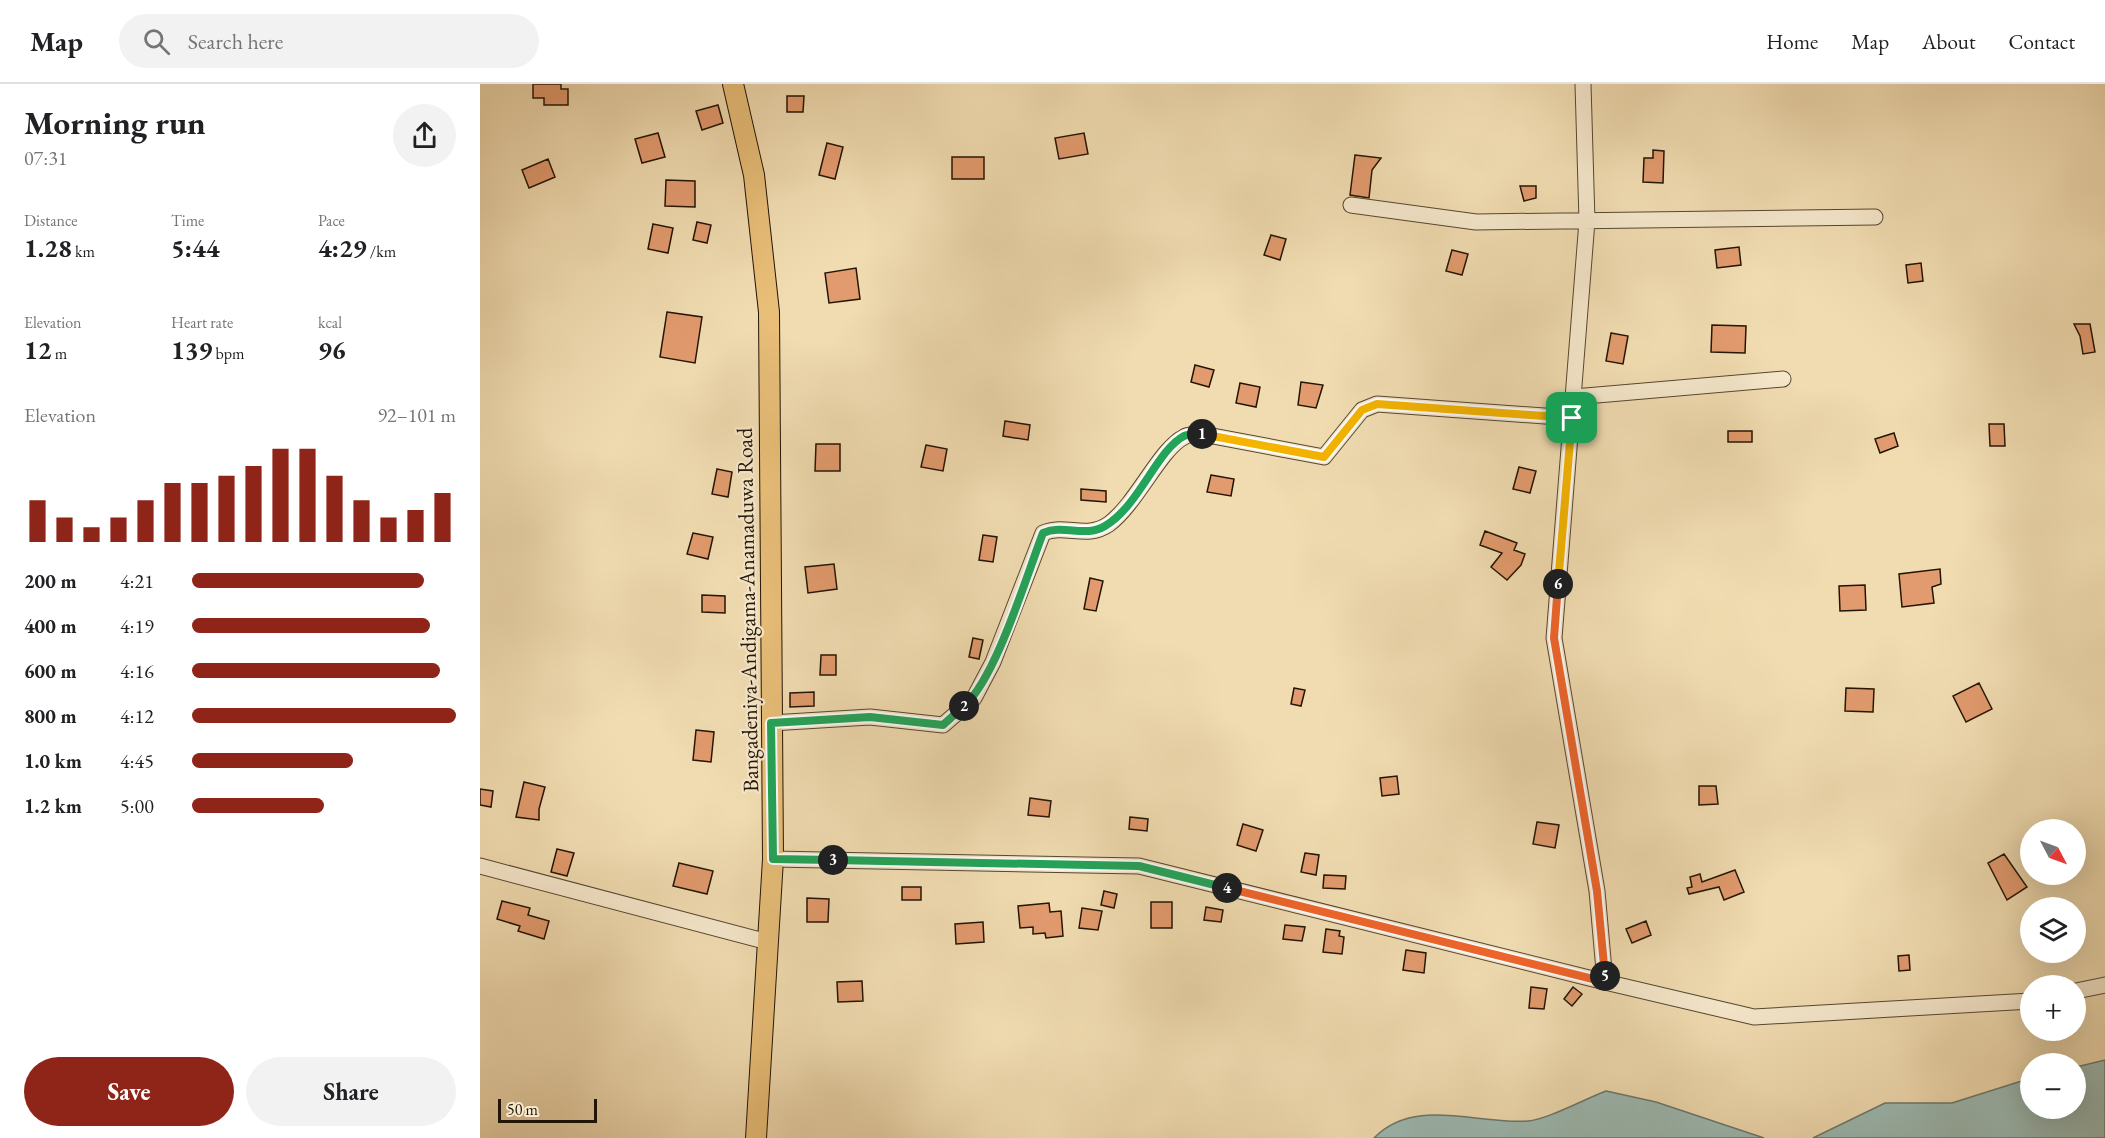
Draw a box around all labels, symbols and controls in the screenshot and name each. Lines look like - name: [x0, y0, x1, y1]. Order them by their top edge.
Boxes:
- search box: [119, 14, 539, 68]
- text: Map: [30, 23, 83, 59]
- icon: search: [140, 25, 173, 58]
- text: Search here: [188, 27, 283, 56]
- text: Home: [1766, 28, 1818, 55]
- text: Map: [1851, 28, 1889, 55]
- text: About: [1922, 28, 1975, 55]
- text: Contact: [2008, 28, 2075, 55]
- text: Morning run: [24, 101, 206, 144]
- button: share: [393, 104, 456, 167]
- text: 07:31: [24, 145, 67, 171]
- text: Distance: [24, 210, 77, 231]
- text: Time: [171, 210, 204, 231]
- text: Pace: [318, 210, 345, 231]
- text: 1.28: [24, 231, 72, 265]
- text: 5:44: [171, 231, 220, 265]
- text: 4:29: [318, 231, 367, 265]
- text: km: [72, 241, 95, 262]
- text: /km: [367, 241, 396, 262]
- text: Elevation: [24, 312, 82, 333]
- text: Heart rate: [171, 312, 233, 333]
- text: kcal: [318, 312, 342, 333]
- text: 12: [24, 333, 52, 367]
- text: 139: [171, 333, 212, 367]
- text: 96: [318, 333, 346, 367]
- text: m: [52, 343, 67, 364]
- text: bpm: [212, 343, 244, 364]
- pin: [1546, 392, 1597, 443]
- icon: arrive: [1555, 401, 1588, 434]
- text: Elevation: [24, 402, 96, 428]
- text: 92–101 m: [377, 402, 456, 428]
- pin: 1: [1187, 419, 1217, 449]
- text: 1: [1198, 423, 1206, 444]
- street label: Bangadeniya-Andigama-Anamaduwa Road: [730, 427, 765, 792]
- text: 200 m: [24, 568, 77, 594]
- text: 4:21: [120, 568, 154, 594]
- pin: 6: [1543, 569, 1573, 599]
- text: 6: [1554, 573, 1562, 594]
- text: 400 m: [24, 613, 77, 639]
- text: 4:19: [120, 613, 154, 639]
- text: 600 m: [24, 658, 77, 684]
- text: 4:16: [120, 658, 154, 684]
- pin: 2: [949, 691, 979, 721]
- text: 2: [960, 695, 968, 716]
- text: 800 m: [24, 703, 77, 729]
- text: 4:12: [120, 703, 154, 729]
- text: 1.0 km: [24, 748, 82, 774]
- text: 4:45: [120, 748, 154, 774]
- text: 1.2 km: [24, 793, 82, 819]
- text: 5:00: [120, 793, 154, 819]
- north arrow: [2020, 819, 2086, 885]
- map controls: [2020, 819, 2086, 1119]
- pin: 3: [818, 845, 848, 875]
- text: 3: [829, 849, 837, 870]
- pin: 4: [1212, 873, 1242, 903]
- text: 4: [1223, 877, 1231, 898]
- button: layers: [2020, 897, 2086, 963]
- pin: 5: [1590, 961, 1620, 991]
- text: 5: [1601, 965, 1609, 986]
- button: +: [2020, 975, 2086, 1041]
- button: −: [2020, 1053, 2086, 1119]
- button: Save: [24, 1057, 234, 1126]
- button: Share: [246, 1057, 456, 1126]
- scale bar: [498, 1096, 597, 1124]
- text: 50 m: [507, 1099, 538, 1120]

